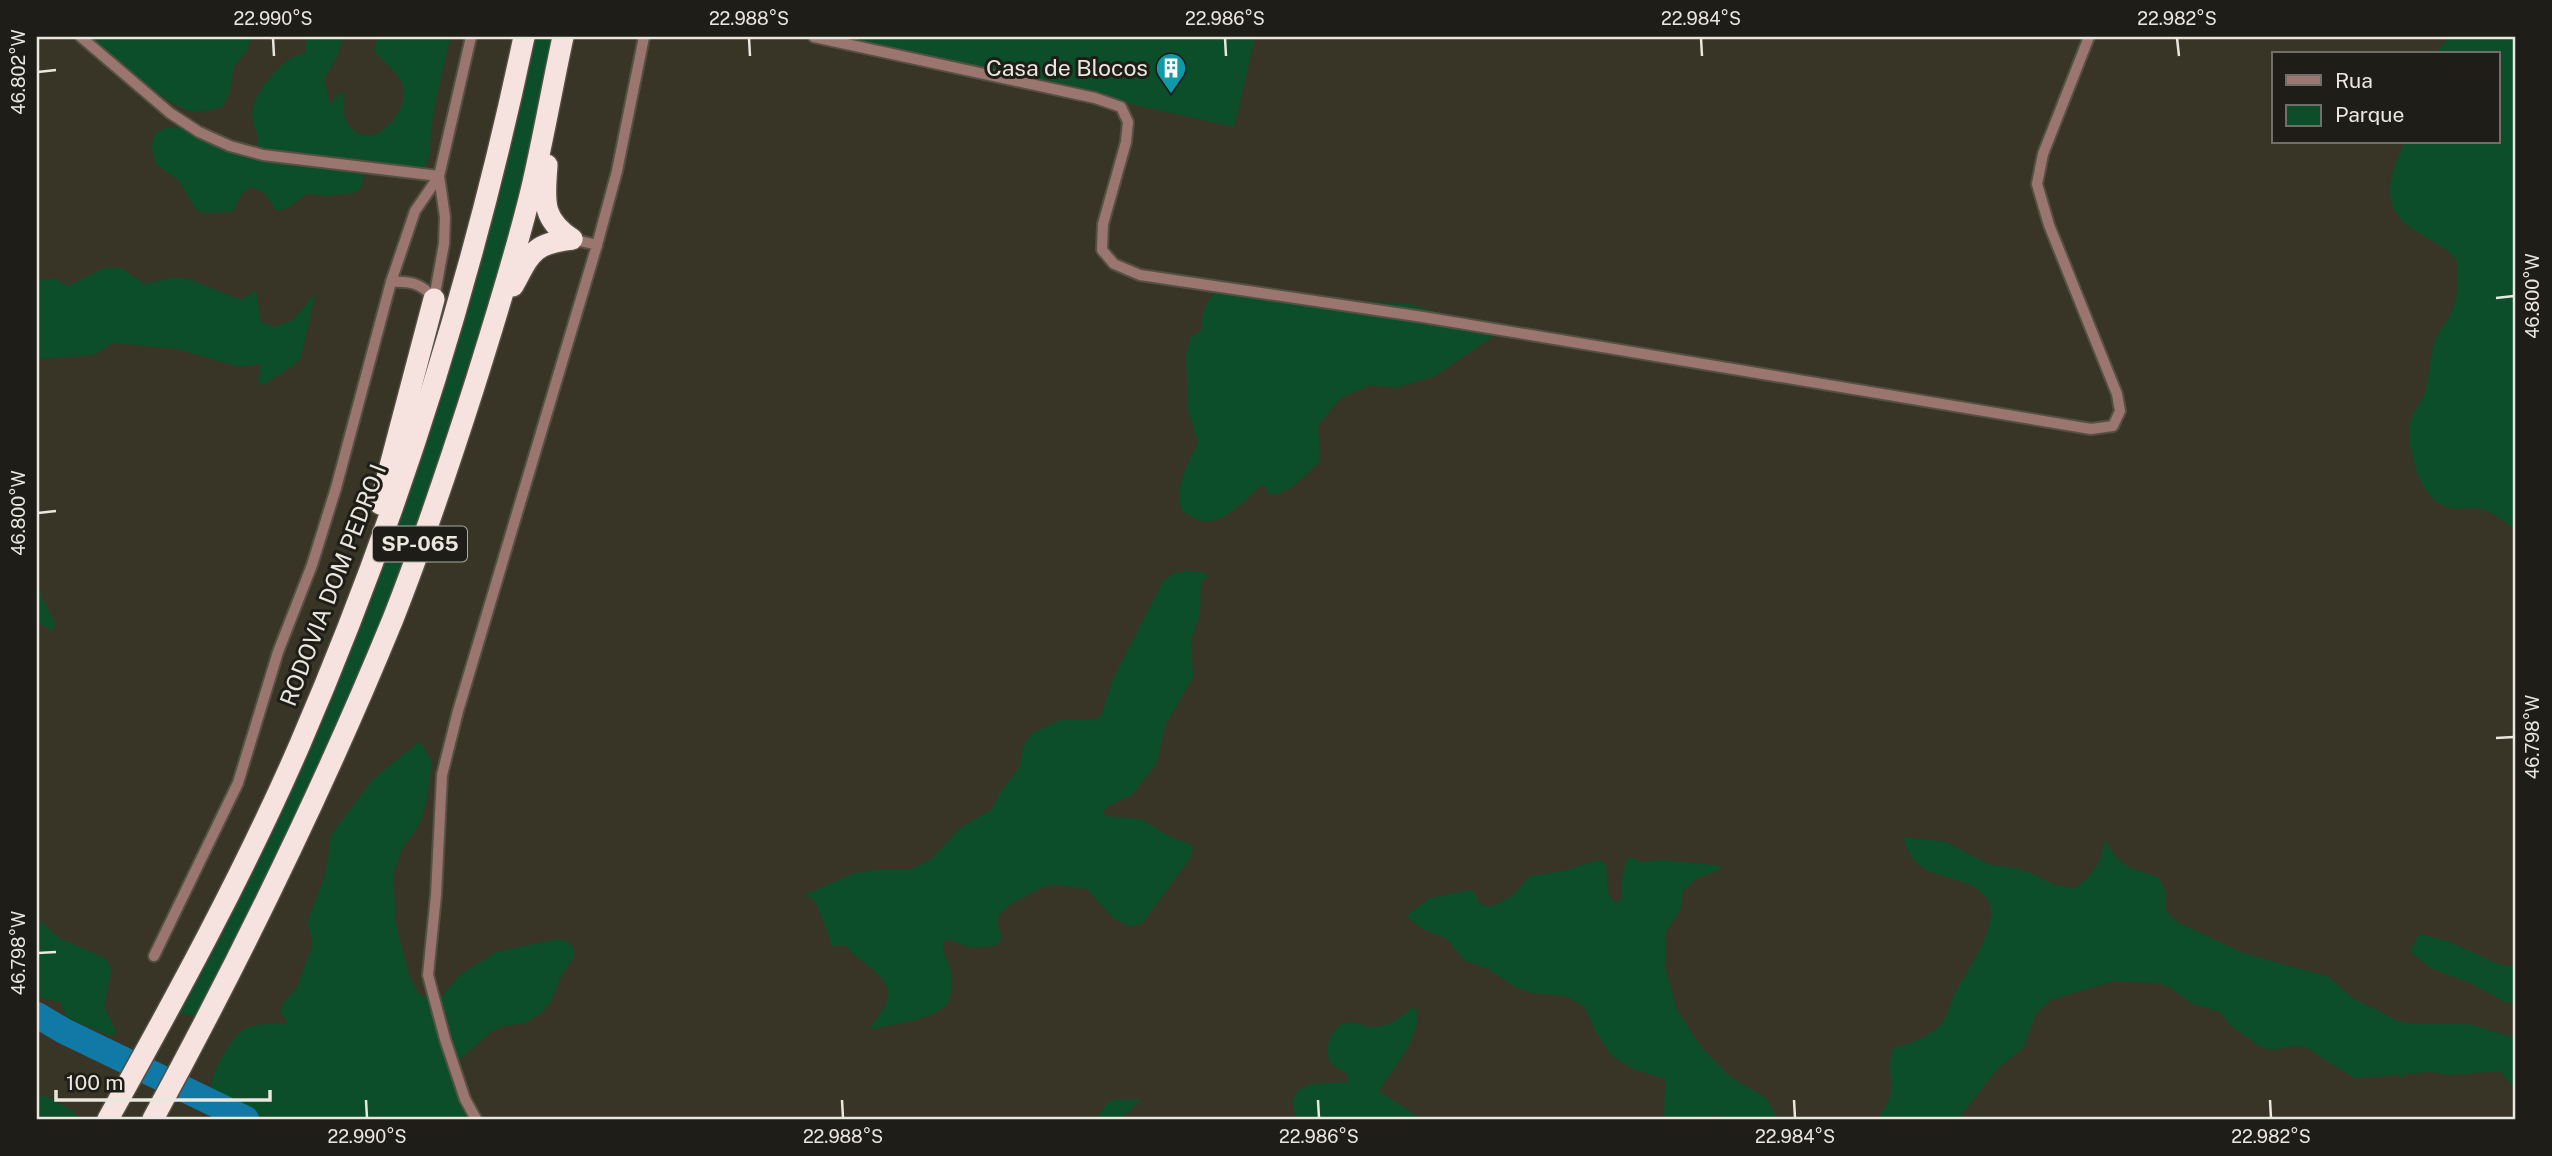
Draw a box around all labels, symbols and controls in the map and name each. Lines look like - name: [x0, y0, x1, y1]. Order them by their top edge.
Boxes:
- text: 22.990°S: [233, 8, 313, 29]
- text: 22.988°S: [709, 8, 789, 29]
- text: 22.986°S: [1185, 8, 1265, 29]
- text: 22.984°S: [1661, 8, 1741, 29]
- text: 22.982°S: [2137, 8, 2217, 29]
- text: 46.802°W: [8, 29, 29, 115]
- building icon: Casa de Blocos: [1154, 51, 1188, 95]
- legend: [2272, 52, 2500, 144]
- place label: Casa de Blocos: [986, 54, 1148, 81]
- text: Rua: [2335, 68, 2373, 93]
- text: Parque: [2335, 102, 2404, 127]
- text: 46.800°W: [2522, 253, 2543, 339]
- street label: RODOVIA DOM PEDRO I: [274, 460, 391, 709]
- text: 46.800°W: [8, 470, 29, 556]
- road number: SP-065: [373, 526, 467, 562]
- text: 46.798°W: [2522, 695, 2543, 779]
- text: 46.798°W: [8, 911, 29, 995]
- scale bar: [56, 1058, 270, 1102]
- text: 100 m: [66, 1070, 123, 1095]
- text: 22.990°S: [327, 1126, 407, 1147]
- text: 22.988°S: [803, 1126, 883, 1147]
- text: 22.986°S: [1279, 1126, 1359, 1147]
- text: 22.984°S: [1755, 1126, 1835, 1147]
- text: 22.982°S: [2231, 1126, 2311, 1147]

